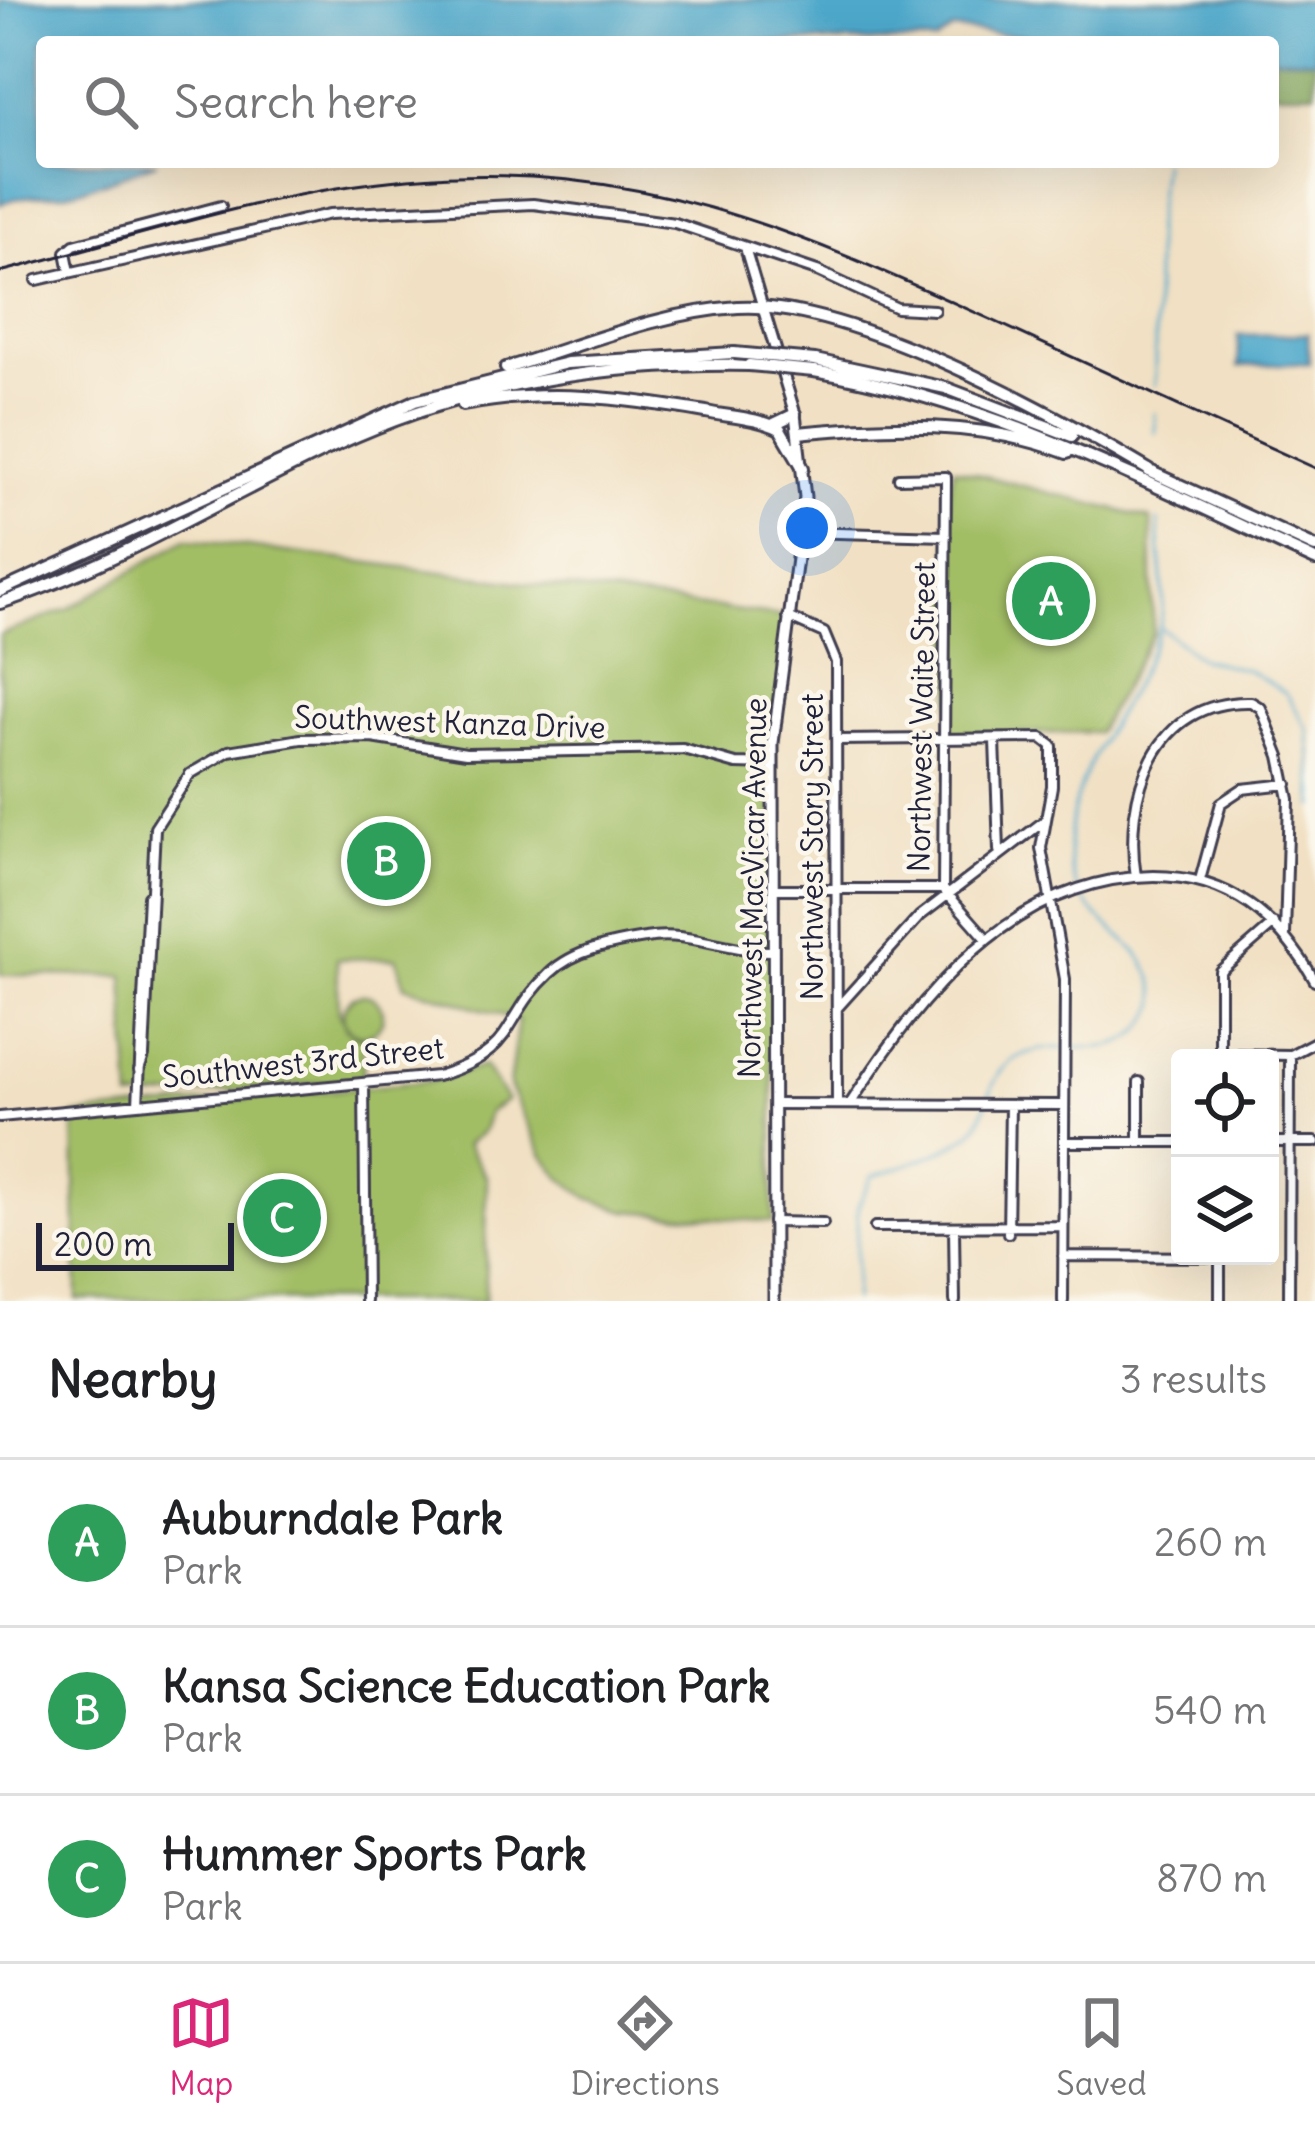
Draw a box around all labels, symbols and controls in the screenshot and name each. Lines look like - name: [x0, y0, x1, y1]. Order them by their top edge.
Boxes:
- search box: [36, 36, 1279, 168]
- icon: search: [78, 69, 144, 135]
- text: Search here: [174, 74, 418, 130]
- your location: [777, 498, 837, 558]
- pin: A: [1012, 556, 1090, 646]
- street label: Northwest Waite Street: [899, 561, 943, 873]
- street label: Northwest Story Street: [793, 693, 831, 1001]
- street label: Northwest MacVicar Avenue: [730, 697, 774, 1079]
- street label: Southwest Kanza Drive: [294, 698, 606, 746]
- pin: B: [347, 816, 425, 906]
- street label: Southwest 3rd Street: [160, 1028, 446, 1096]
- map controls: [1171, 1049, 1279, 1265]
- button: locate: [1171, 1049, 1279, 1157]
- button: layers: [1171, 1157, 1279, 1265]
- pin: C: [243, 1173, 321, 1263]
- scale bar: [36, 1217, 234, 1270]
- text: 200 m: [54, 1223, 152, 1265]
- text: Nearby: [48, 1347, 217, 1411]
- text: 3 results: [1120, 1355, 1267, 1404]
- text: Auburndale Park: [162, 1490, 503, 1546]
- text: A: [74, 1518, 100, 1567]
- text: 260 m: [1154, 1518, 1267, 1567]
- text: Park: [162, 1546, 243, 1595]
- text: Kansa Science Education Park: [162, 1658, 770, 1714]
- text: B: [74, 1686, 100, 1735]
- text: 540 m: [1153, 1686, 1267, 1735]
- text: Park: [162, 1714, 243, 1763]
- text: Hummer Sports Park: [162, 1826, 587, 1882]
- text: C: [74, 1854, 100, 1903]
- text: 870 m: [1156, 1854, 1267, 1903]
- text: Park: [162, 1882, 243, 1931]
- tab: Map: [168, 1990, 234, 2104]
- tab: Directions: [571, 1990, 720, 2104]
- tab: Saved: [1056, 1990, 1147, 2104]

